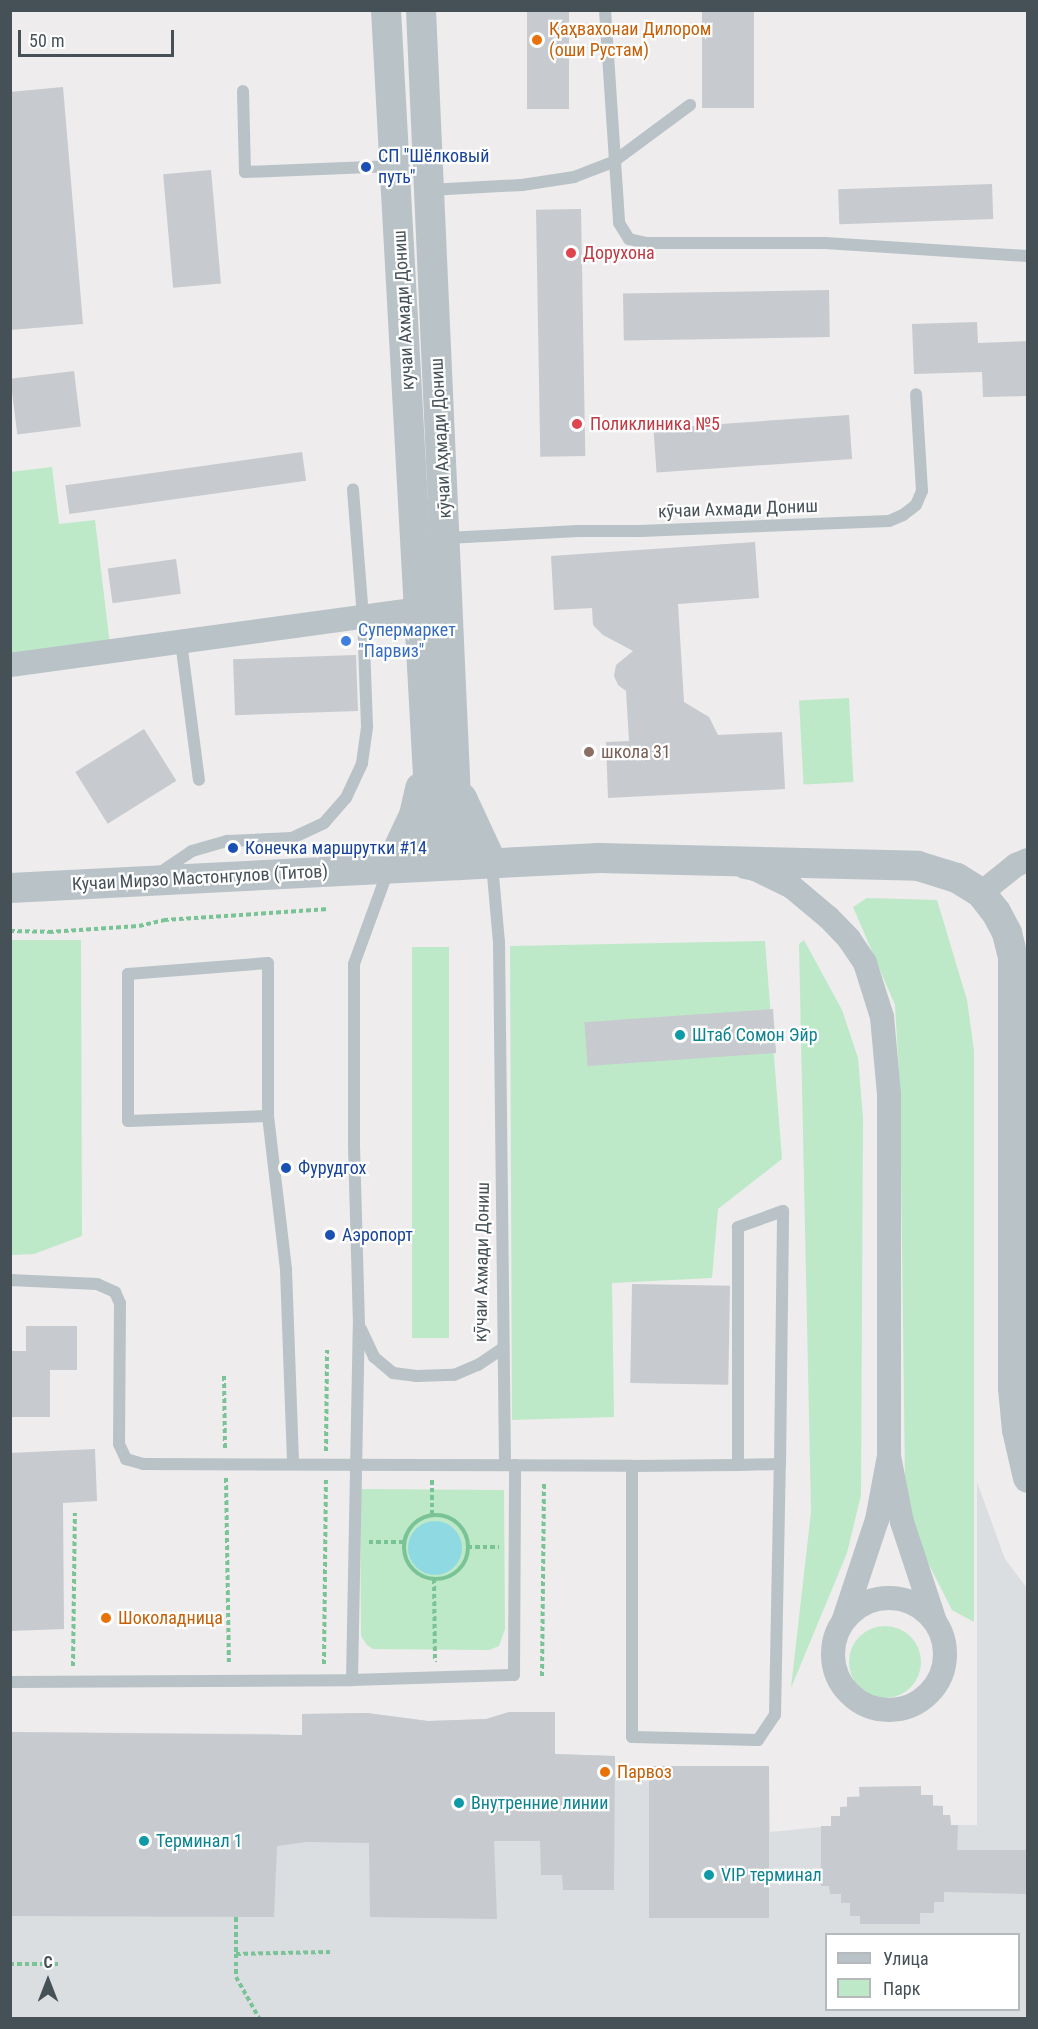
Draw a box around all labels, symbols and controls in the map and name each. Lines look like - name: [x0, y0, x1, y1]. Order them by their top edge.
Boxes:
- scale bar: [21, 18, 177, 56]
- place label: Қаҳвахонаи Дилором (оши Рустам): [549, 19, 711, 62]
- text: 50 m: [29, 30, 64, 51]
- marker: Қаҳвахонаи Дилором (оши Рустам): [530, 33, 544, 47]
- place label: СП "Шёлковый путь": [378, 146, 490, 188]
- marker: СП "Шёлковый путь": [359, 160, 373, 174]
- street label: кучаи Ахмади Дониш: [389, 229, 419, 391]
- place label: Дорухона: [583, 242, 655, 264]
- marker: Дорухона: [564, 246, 578, 260]
- street label: кӯчаи Аҳмади Дониш: [426, 357, 456, 519]
- place label: Поликлиника №5: [590, 413, 720, 435]
- marker: Поликлиника №5: [568, 415, 586, 433]
- street label: кӯчаи Ахмади Дониш: [658, 495, 818, 523]
- place label: Супермаркет "Парвиз": [358, 620, 456, 662]
- marker: Супермаркет "Парвиз": [339, 634, 353, 648]
- place label: школа 31: [601, 741, 671, 763]
- marker: школа 31: [582, 745, 596, 759]
- place label: Конечка маршрутки #14: [245, 837, 427, 859]
- marker: Конечка маршрутки #14: [226, 841, 240, 855]
- street label: Кучаи Мирзо Мастонгулов (Титов): [71, 861, 329, 895]
- place label: Штаб Сомон Эйр: [692, 1024, 818, 1046]
- marker: Штаб Сомон Эйр: [673, 1028, 687, 1042]
- place label: Фурудгох: [298, 1157, 366, 1179]
- marker: Фурудгох: [279, 1161, 293, 1175]
- street label: кӯчаи Ахмади Дониш: [470, 1182, 494, 1342]
- place label: Аэропорт: [342, 1224, 413, 1246]
- marker: Аэропорт: [323, 1228, 337, 1242]
- place label: Шоколадница: [118, 1607, 223, 1629]
- marker: Шоколадница: [99, 1611, 113, 1625]
- place label: Парвоз: [617, 1761, 672, 1783]
- marker: Парвоз: [598, 1765, 612, 1779]
- place label: Внутренние линии: [471, 1792, 608, 1814]
- marker: Внутренние линии: [452, 1796, 466, 1810]
- place label: Терминал 1: [156, 1830, 243, 1852]
- marker: Терминал 1: [137, 1834, 151, 1848]
- place label: VIP терминал: [721, 1864, 822, 1886]
- marker: VIP терминал: [702, 1868, 716, 1882]
- legend: [825, 1933, 1020, 2011]
- text: Улица: [883, 1948, 929, 1969]
- north arrow: [18, 1951, 78, 2011]
- text: С: [43, 1953, 53, 1972]
- text: Парк: [883, 1978, 920, 1999]

